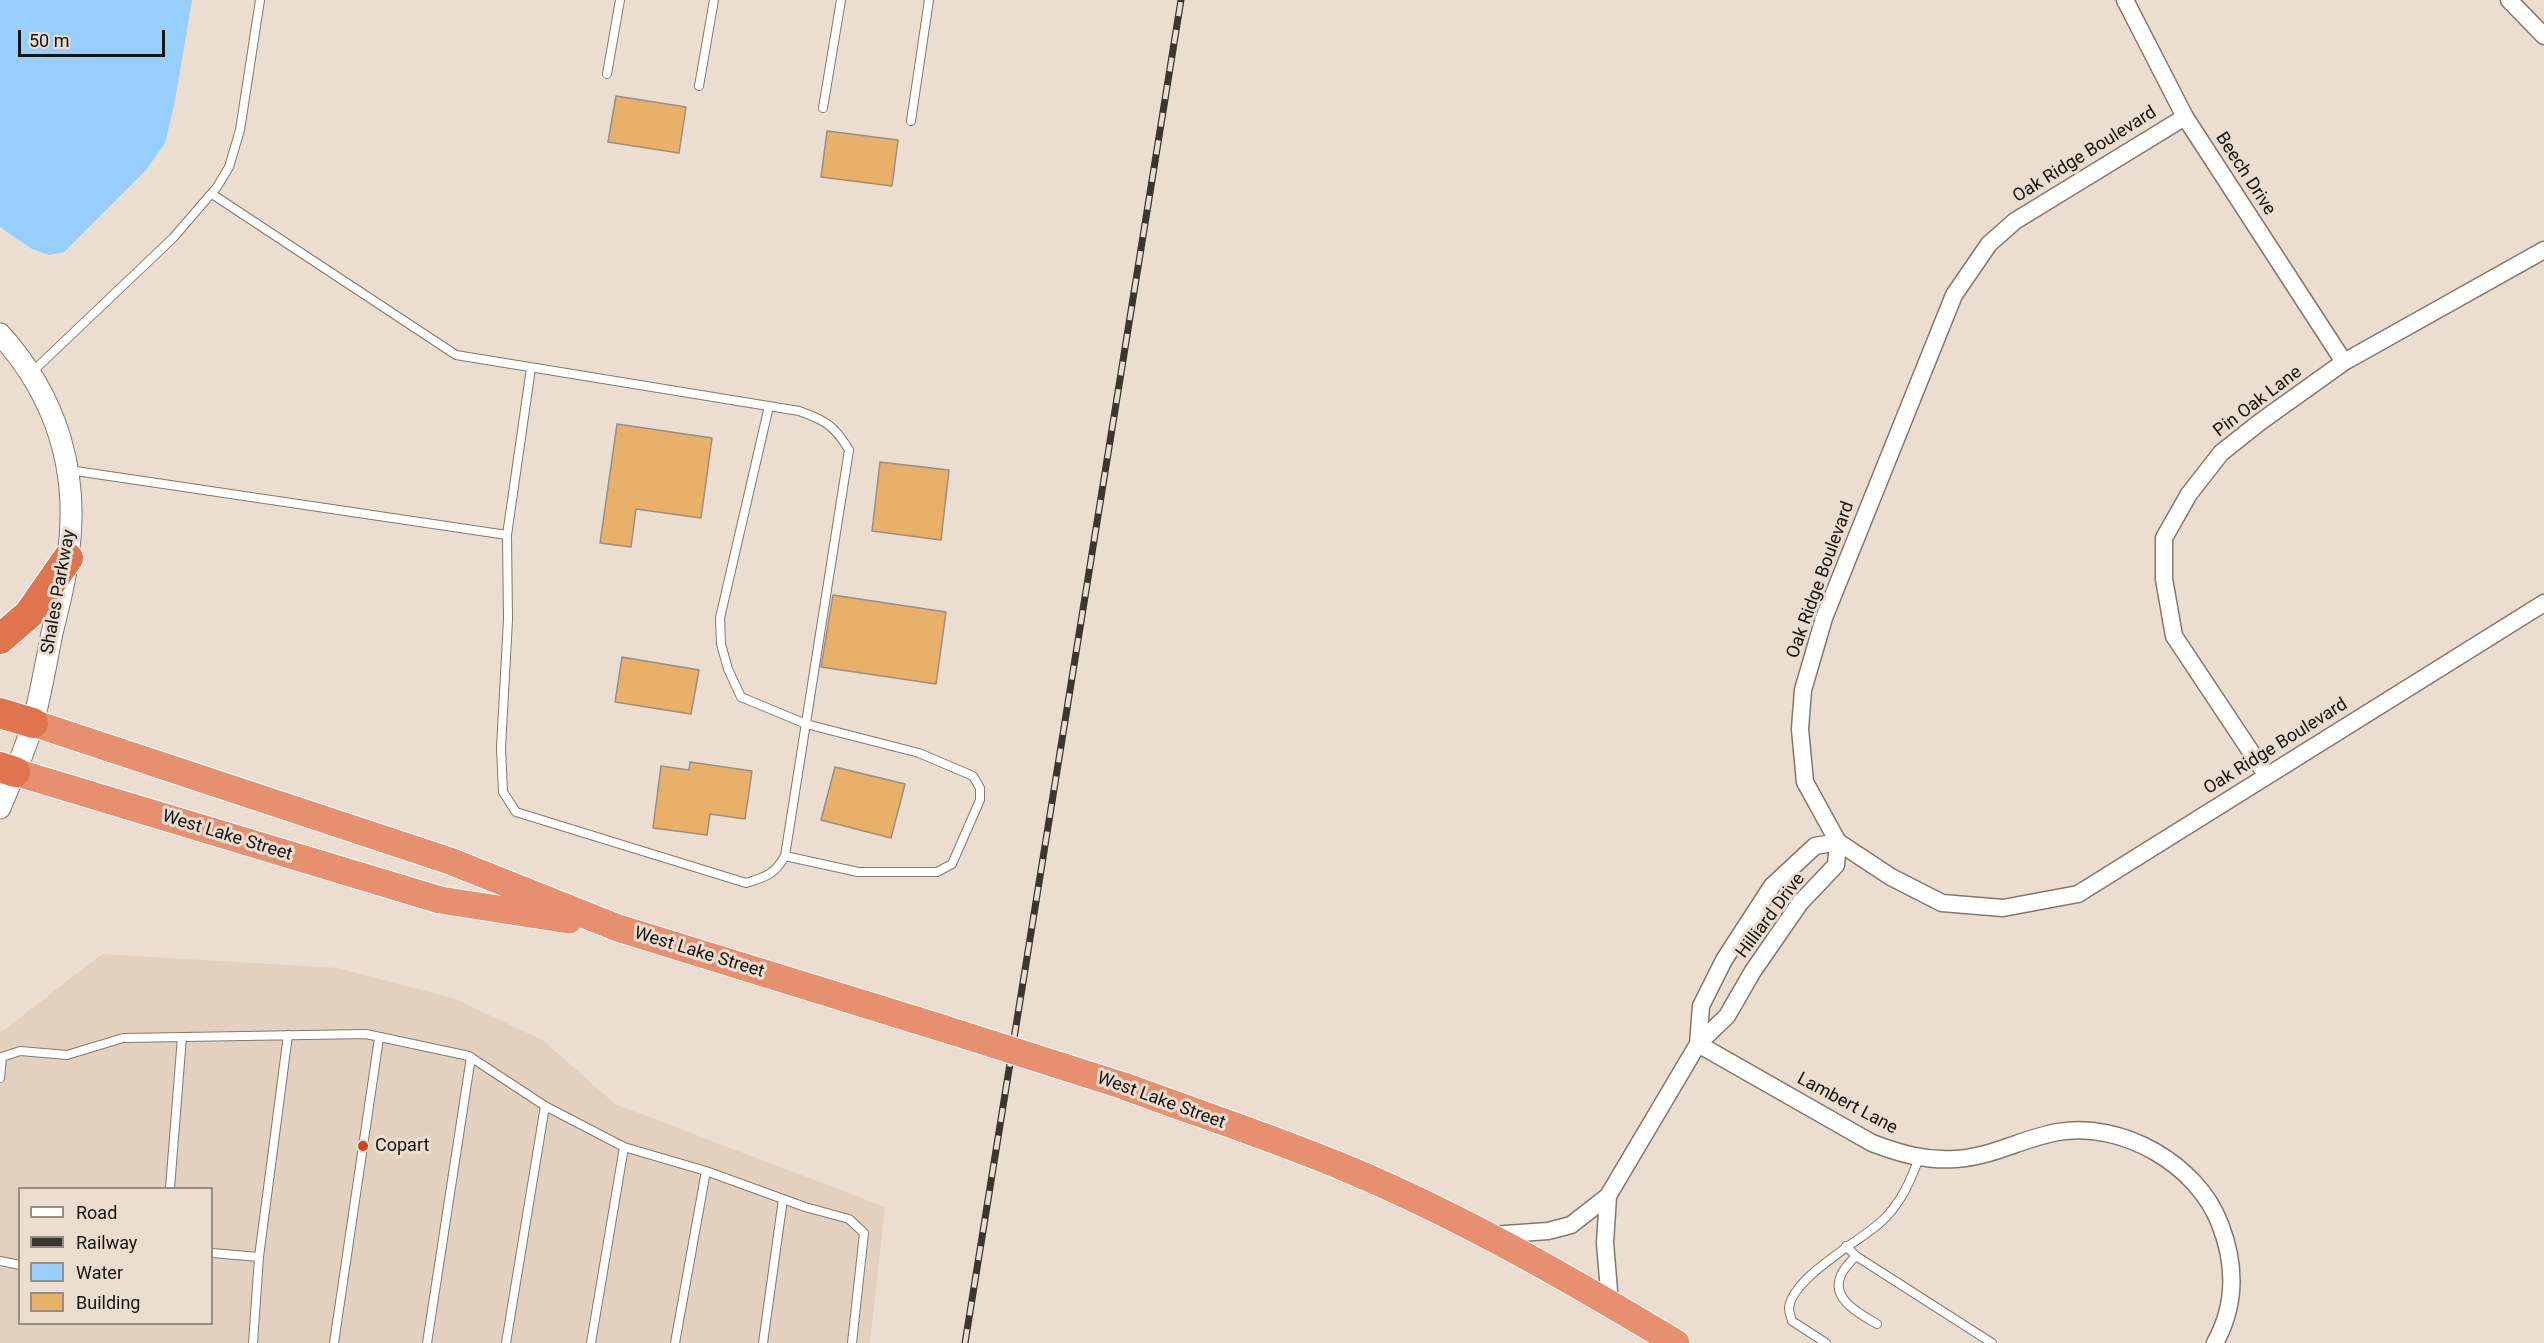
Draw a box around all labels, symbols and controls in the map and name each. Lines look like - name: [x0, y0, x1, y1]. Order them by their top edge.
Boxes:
- scale bar: [21, 18, 168, 56]
- text: 50 m: [29, 30, 69, 51]
- street label: Oak Ridge Boulevard: [2009, 102, 2161, 208]
- street label: Beech Drive: [2210, 128, 2280, 220]
- street label: Pin Oak Lane: [2210, 362, 2306, 442]
- street label: Oak Ridge Boulevard: [1783, 499, 1859, 661]
- street label: Shales Parkway: [37, 528, 81, 656]
- street label: Oak Ridge Boulevard: [2200, 694, 2352, 800]
- street label: West Lake Street: [159, 806, 295, 866]
- street label: Hilliard Drive: [1732, 869, 1810, 963]
- street label: West Lake Street: [631, 923, 767, 983]
- street label: West Lake Street: [1094, 1068, 1228, 1134]
- street label: Lambert Lane: [1793, 1068, 1901, 1140]
- place label: Copart: [375, 1135, 429, 1157]
- marker: Copart: [356, 1139, 370, 1153]
- legend: [18, 1187, 213, 1325]
- text: Road: [76, 1202, 117, 1223]
- text: Railway: [76, 1232, 137, 1253]
- text: Water: [76, 1262, 123, 1283]
- text: Building: [76, 1292, 140, 1313]

